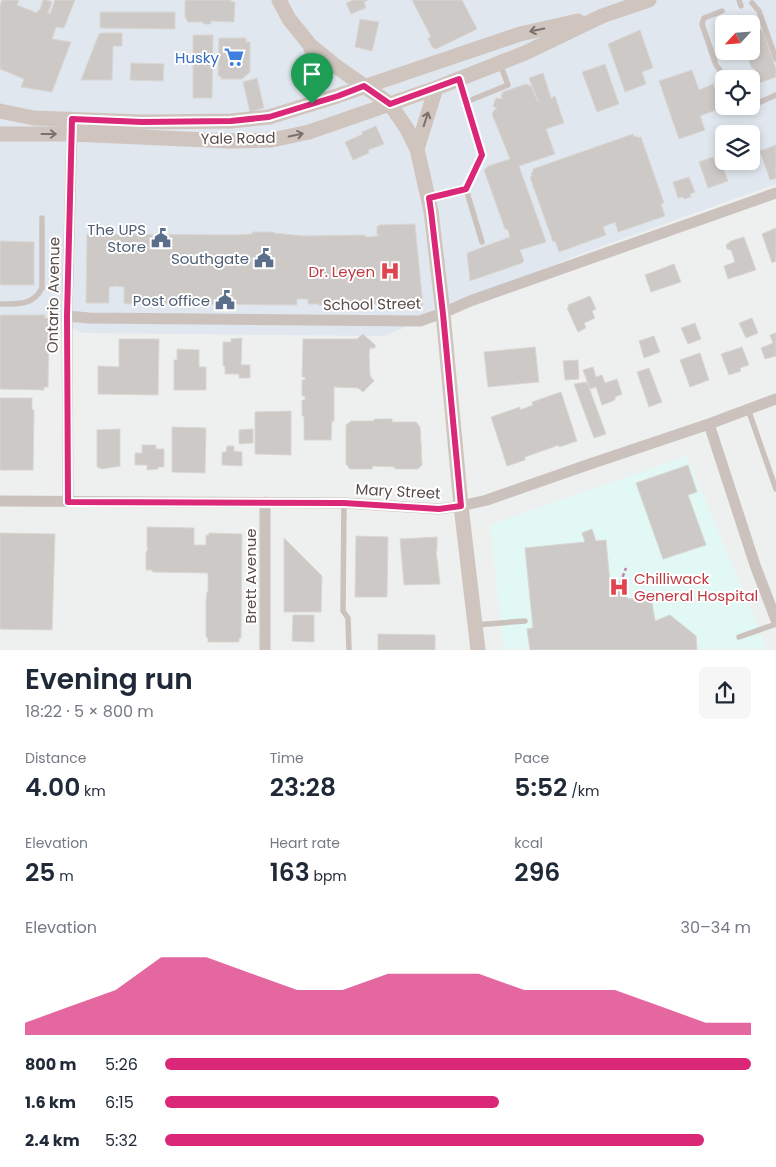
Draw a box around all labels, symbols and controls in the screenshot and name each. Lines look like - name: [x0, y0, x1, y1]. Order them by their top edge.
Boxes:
- north arrow: [715, 15, 760, 60]
- map controls: [715, 15, 760, 170]
- one-way arrow: [530, 26, 546, 35]
- supermarket icon: Husky: [223, 46, 245, 68]
- place label: Husky: [175, 47, 220, 68]
- pin: [291, 53, 333, 104]
- icon: arrive: [298, 60, 326, 88]
- button: locate: [715, 70, 760, 115]
- one-way arrow: [422, 111, 432, 127]
- button: layers: [715, 125, 760, 170]
- street label: Yale Road: [200, 127, 276, 149]
- one-way arrow: [40, 129, 56, 139]
- one-way arrow: [287, 130, 303, 139]
- place label: The UPS Store: [87, 219, 146, 257]
- public building icon: The UPS Store: [150, 227, 172, 249]
- street label: Ontario Avenue: [41, 237, 65, 353]
- public building icon: Southgate: [253, 247, 275, 269]
- place label: Southgate: [171, 248, 249, 269]
- hospital icon: Dr. Leyen: [379, 260, 401, 282]
- place label: Dr. Leyen: [309, 261, 375, 282]
- public building icon: Post office: [214, 289, 236, 311]
- place label: Post office: [133, 290, 210, 311]
- street label: School Street: [323, 293, 421, 315]
- street label: Mary Street: [355, 478, 441, 504]
- street label: Brett Avenue: [240, 528, 261, 624]
- place label: Chilliwack General Hospital: [634, 568, 758, 606]
- hospital icon: Chilliwack General Hospital: [608, 576, 630, 598]
- text: Evening run: [25, 660, 193, 699]
- button: share: [699, 667, 751, 719]
- text: 18:22 · 5 × 800 m: [25, 700, 154, 723]
- text: Distance: [25, 748, 86, 768]
- text: Time: [270, 748, 304, 768]
- text: Pace: [514, 748, 549, 768]
- text: 4.00: [25, 770, 80, 805]
- text: 23:28: [270, 770, 336, 805]
- text: 5:52: [514, 770, 567, 805]
- text: km: [80, 781, 106, 801]
- text: /km: [567, 781, 600, 801]
- text: Elevation: [25, 833, 88, 853]
- text: Heart rate: [270, 833, 340, 853]
- text: kcal: [514, 833, 543, 853]
- text: 25: [25, 855, 55, 890]
- text: 163: [270, 855, 310, 890]
- text: 296: [514, 855, 560, 890]
- text: m: [55, 866, 74, 886]
- text: bpm: [310, 866, 347, 886]
- text: Elevation: [25, 916, 97, 939]
- text: 30–34 m: [680, 916, 751, 939]
- text: 800 m: [25, 1053, 77, 1076]
- text: 5:26: [105, 1053, 138, 1076]
- text: 1.6 km: [25, 1091, 76, 1114]
- text: 6:15: [105, 1091, 134, 1114]
- text: 2.4 km: [25, 1129, 80, 1152]
- text: 5:32: [105, 1129, 137, 1152]

